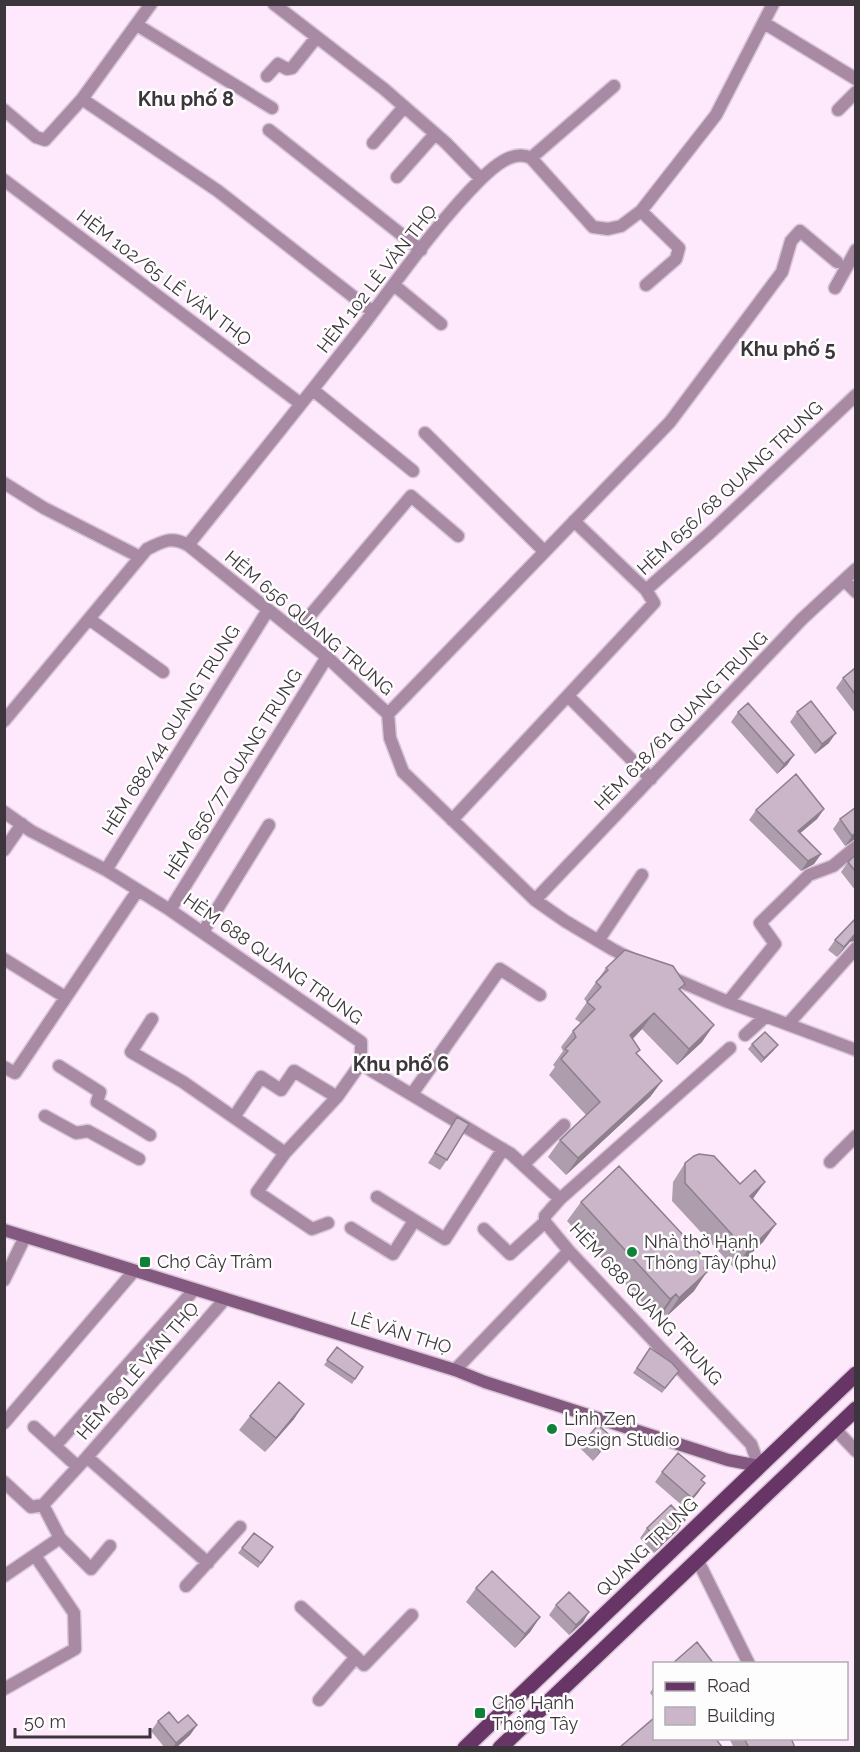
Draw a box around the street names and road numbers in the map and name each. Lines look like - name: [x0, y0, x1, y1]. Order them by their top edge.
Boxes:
- street label: HẺM 102 LÊ VĂN THỌ: [312, 200, 441, 357]
- street label: HẺM 102/65 LÊ VĂN THỌ: [73, 204, 256, 350]
- street label: HẺM 656/68 QUANG TRUNG: [632, 396, 827, 579]
- street label: HẺM 656 QUANG TRUNG: [221, 545, 398, 699]
- street label: HẺM 688/44 QUANG TRUNG: [96, 621, 244, 838]
- street label: HẺM 618/61 QUANG TRUNG: [589, 626, 772, 814]
- street label: HẺM 656/77 QUANG TRUNG: [158, 664, 306, 883]
- street label: HẺM 688 QUANG TRUNG: [180, 888, 368, 1029]
- street label: HẺM 688 QUANG TRUNG: [566, 1218, 728, 1389]
- street label: HẺM 69 LÊ VĂN THỌ: [71, 1297, 203, 1444]
- street label: LÊ VĂN THỌ: [348, 1306, 454, 1358]
- street label: QUANG TRUNG: [592, 1493, 702, 1600]

